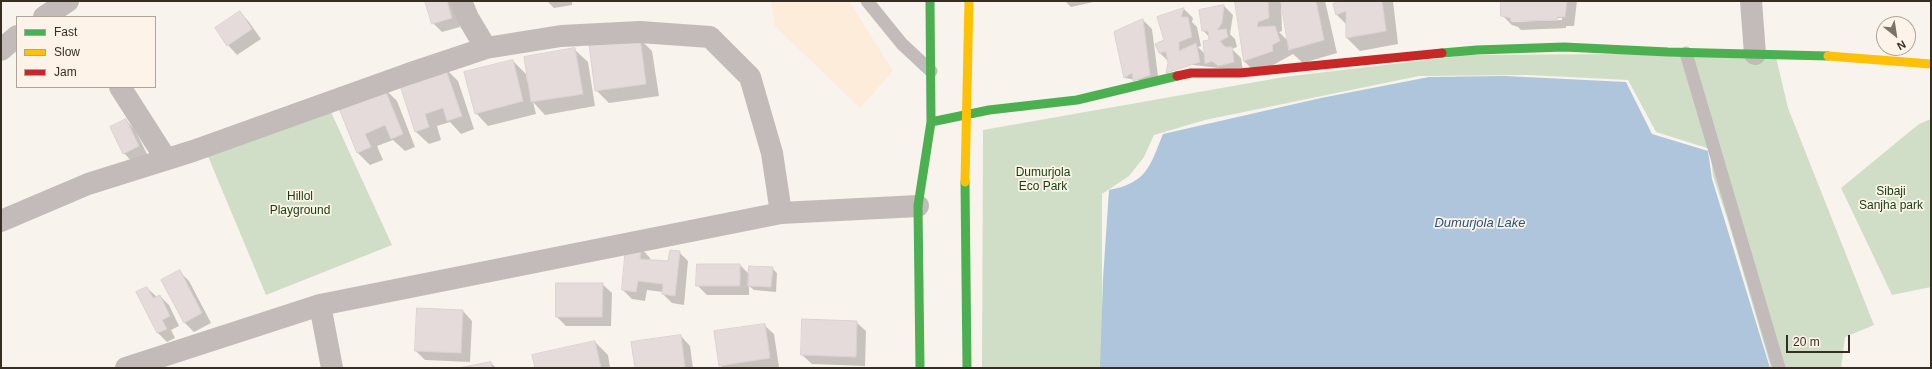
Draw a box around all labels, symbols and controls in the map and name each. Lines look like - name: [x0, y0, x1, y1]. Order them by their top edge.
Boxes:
- legend: [16, 16, 156, 88]
- north arrow: [1876, 16, 1916, 56]
- text: Fast: [54, 25, 77, 39]
- text: N: [1895, 38, 1908, 53]
- text: Slow: [54, 45, 80, 59]
- text: Jam: [54, 65, 77, 79]
- park label: Dumurjola Eco Park: [1016, 166, 1070, 194]
- park label: Sibaji Sanjha park: [1859, 185, 1923, 213]
- park label: Hillol Playground: [270, 190, 330, 218]
- water label: Dumurjola Lake: [1434, 215, 1526, 231]
- scale bar: [1788, 327, 1852, 353]
- text: 20 m: [1793, 335, 1820, 349]

